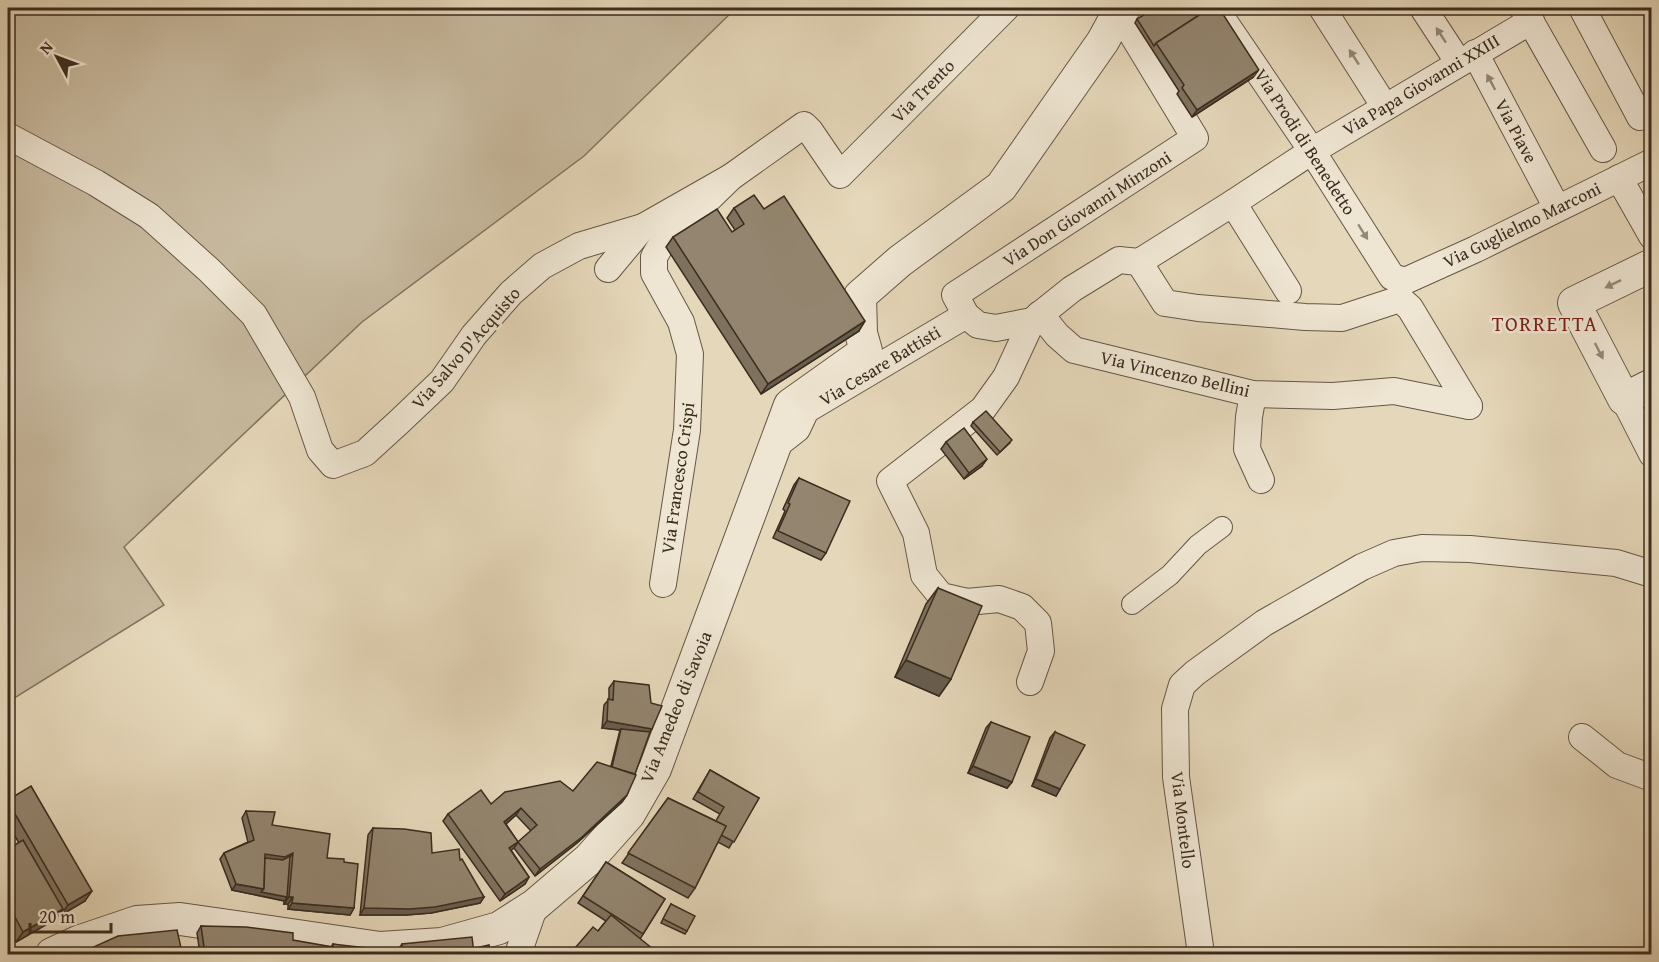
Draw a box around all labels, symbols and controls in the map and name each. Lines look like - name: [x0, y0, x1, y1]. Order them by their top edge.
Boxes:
- north arrow: [27, 27, 87, 87]
- street label: Via Papa Giovanni XXIII: [1337, 27, 1505, 142]
- one-way arrow: [1436, 27, 1447, 43]
- text: N: [33, 35, 58, 59]
- one-way arrow: [1348, 49, 1359, 66]
- street label: Via Trento: [885, 53, 961, 129]
- street label: Via Prodi di Benedetto: [1248, 63, 1363, 220]
- one-way arrow: [1486, 74, 1496, 91]
- street label: Via Piave: [1488, 94, 1545, 168]
- street label: Via Don Giovanni Minzoni: [997, 144, 1176, 273]
- street label: Via Guglielmo Marconi: [1438, 175, 1605, 275]
- one-way arrow: [1358, 223, 1369, 240]
- one-way arrow: [1604, 279, 1621, 288]
- street label: Via Salvo D'Acquisto: [405, 280, 527, 415]
- district label: TORRETTA: [1492, 308, 1598, 339]
- street label: Via Cesare Battisti: [814, 319, 946, 413]
- one-way arrow: [1593, 342, 1603, 360]
- street label: Via Vincenzo Bellini: [1098, 343, 1253, 404]
- street label: Via Francesco Crispi: [654, 400, 702, 555]
- street label: Via Amedeo di Savoia: [633, 626, 719, 787]
- street label: Via Montello: [1164, 770, 1203, 870]
- scale bar: [30, 896, 111, 934]
- text: 20 m: [39, 903, 75, 930]

